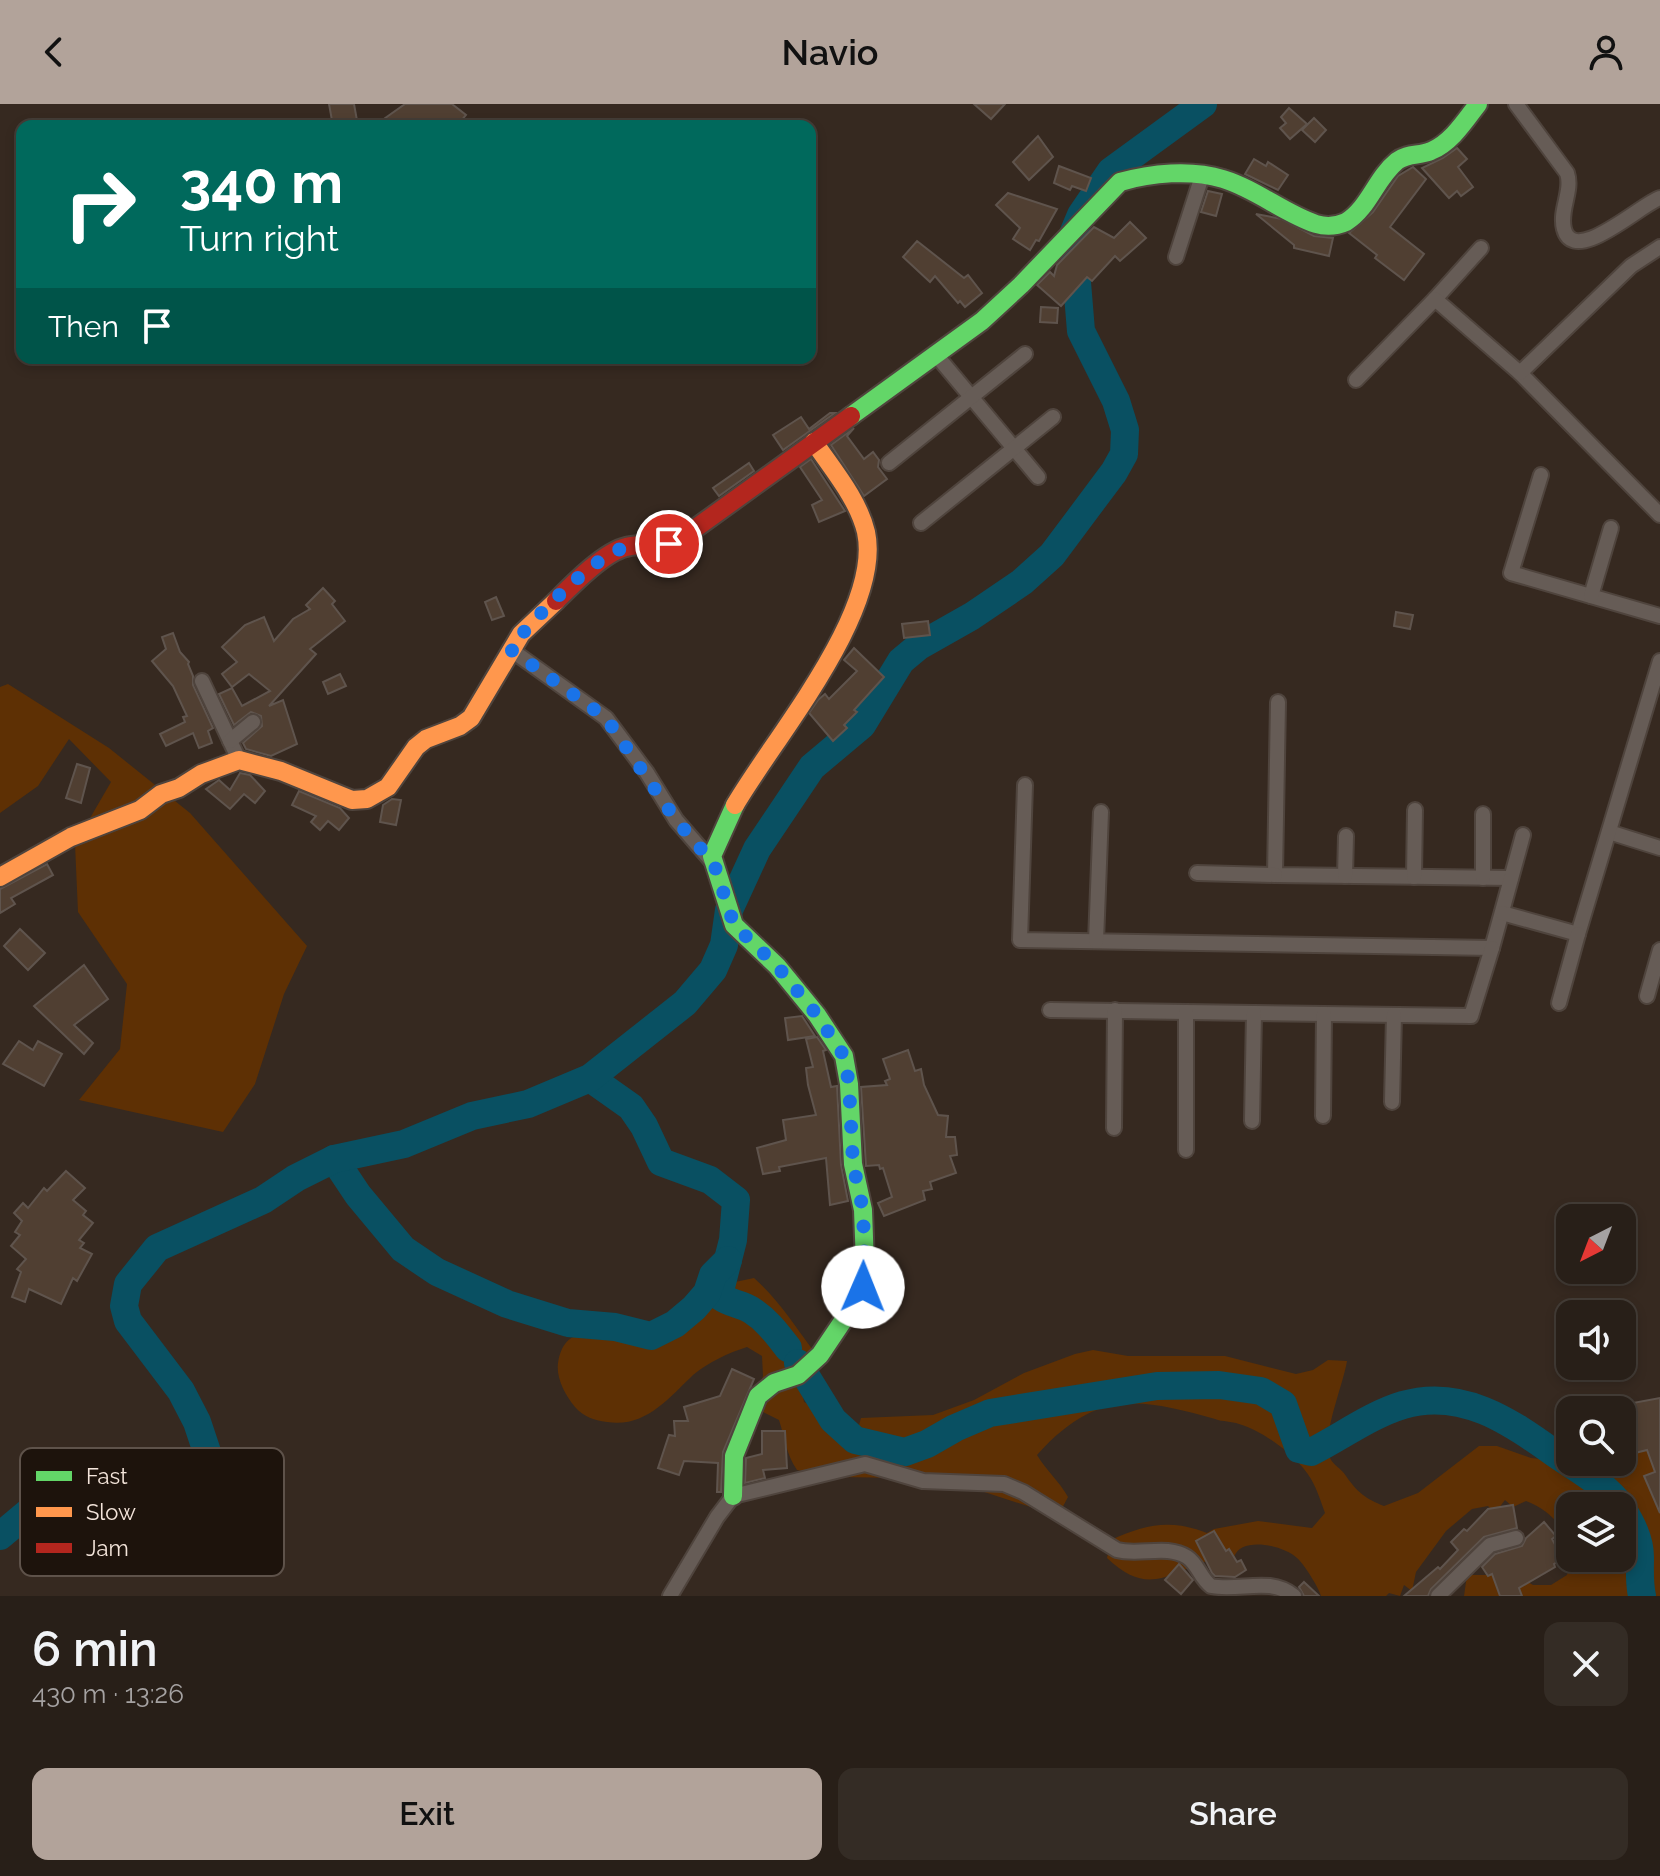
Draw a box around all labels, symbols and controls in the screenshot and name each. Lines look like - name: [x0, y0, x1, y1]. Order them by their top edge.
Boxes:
- icon: back: [32, 30, 76, 74]
- icon: person: [1584, 30, 1628, 74]
- text: Navio: [781, 31, 879, 73]
- text: 340 m: [180, 150, 343, 216]
- icon: right: [48, 152, 152, 256]
- text: Turn right: [180, 217, 339, 259]
- icon: arrive: [135, 304, 179, 348]
- text: Then: [48, 309, 119, 344]
- pin: [635, 510, 703, 578]
- icon: arrive: [647, 522, 691, 566]
- north arrow: [1556, 1204, 1636, 1284]
- map controls: [1556, 1204, 1636, 1572]
- position arrow: [821, 1245, 905, 1329]
- button: sound: [1556, 1300, 1636, 1380]
- button: search: [1556, 1396, 1636, 1476]
- legend: [20, 1448, 284, 1576]
- text: Fast: [86, 1463, 128, 1489]
- button: layers: [1556, 1492, 1636, 1572]
- text: Slow: [86, 1499, 136, 1525]
- text: Jam: [86, 1535, 129, 1561]
- text: 6 min: [32, 1621, 158, 1677]
- button: close: [1544, 1622, 1628, 1706]
- text: 430 m · 13:26: [32, 1679, 184, 1709]
- button: Exit: [32, 1768, 822, 1860]
- button: Share: [838, 1768, 1628, 1860]

